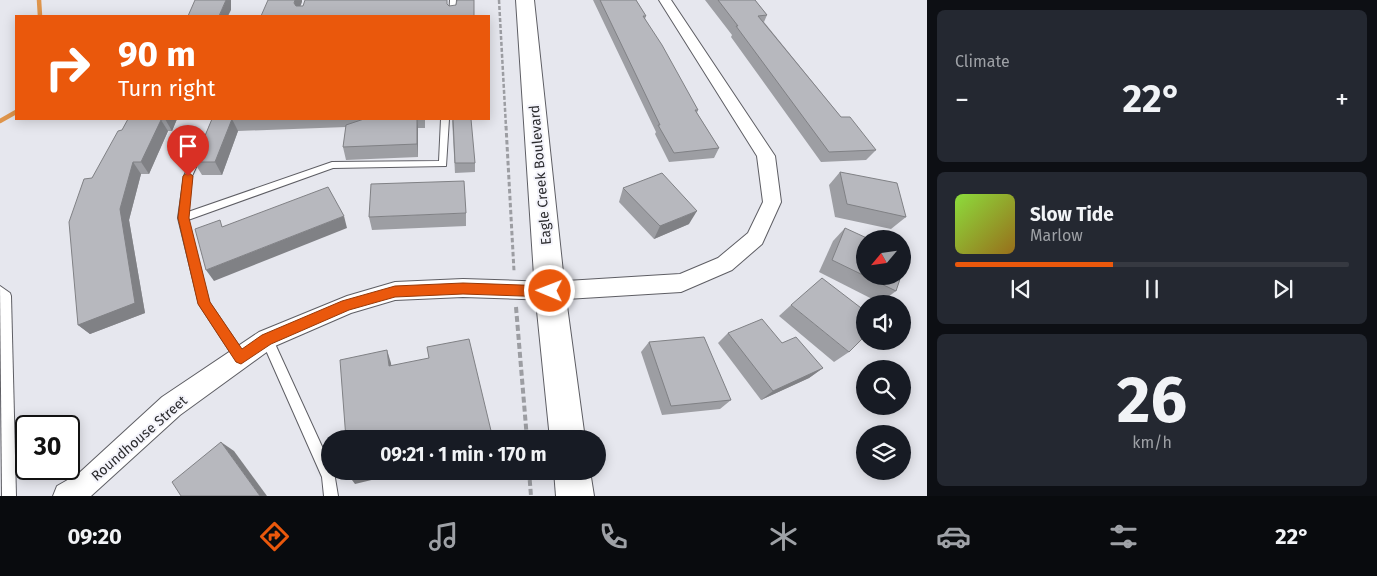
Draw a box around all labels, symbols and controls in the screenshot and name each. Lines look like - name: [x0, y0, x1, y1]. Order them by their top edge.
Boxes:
- text: 90 m: [118, 33, 196, 75]
- icon: right: [35, 35, 100, 100]
- text: Climate: [955, 52, 1010, 71]
- text: Turn right: [118, 75, 215, 102]
- text: 22°: [1122, 76, 1182, 122]
- text: −: [955, 83, 969, 116]
- text: +: [1335, 83, 1349, 116]
- street label: Eagle Creek Boulevard: [526, 104, 555, 246]
- pin: [167, 125, 209, 176]
- icon: arrive: [174, 132, 202, 160]
- text: Slow Tide: [1030, 203, 1114, 226]
- text: Marlow: [1030, 226, 1083, 245]
- north arrow: [856, 230, 911, 285]
- map controls: [856, 230, 911, 480]
- position arrow: [523, 264, 575, 316]
- icon: previous: [1007, 275, 1035, 303]
- icon: pause: [1138, 275, 1166, 303]
- icon: next: [1269, 275, 1297, 303]
- button: sound: [856, 295, 911, 350]
- button: search: [856, 360, 911, 415]
- text: 26: [1117, 361, 1187, 439]
- street label: Roundhouse Street: [88, 391, 191, 485]
- speed limit sign: 30: [15, 415, 80, 480]
- button: layers: [856, 425, 911, 480]
- text: km/h: [1132, 433, 1172, 452]
- text: 09:21 · 1 min · 170 m: [380, 443, 547, 466]
- icon: directions: [257, 519, 292, 554]
- icon: music: [426, 519, 461, 554]
- icon: phone: [596, 519, 631, 554]
- icon: climate: [766, 519, 801, 554]
- icon: car: [936, 519, 971, 554]
- icon: filters: [1106, 519, 1141, 554]
- text: 09:20: [67, 523, 122, 550]
- text: 22°: [1275, 523, 1310, 550]

